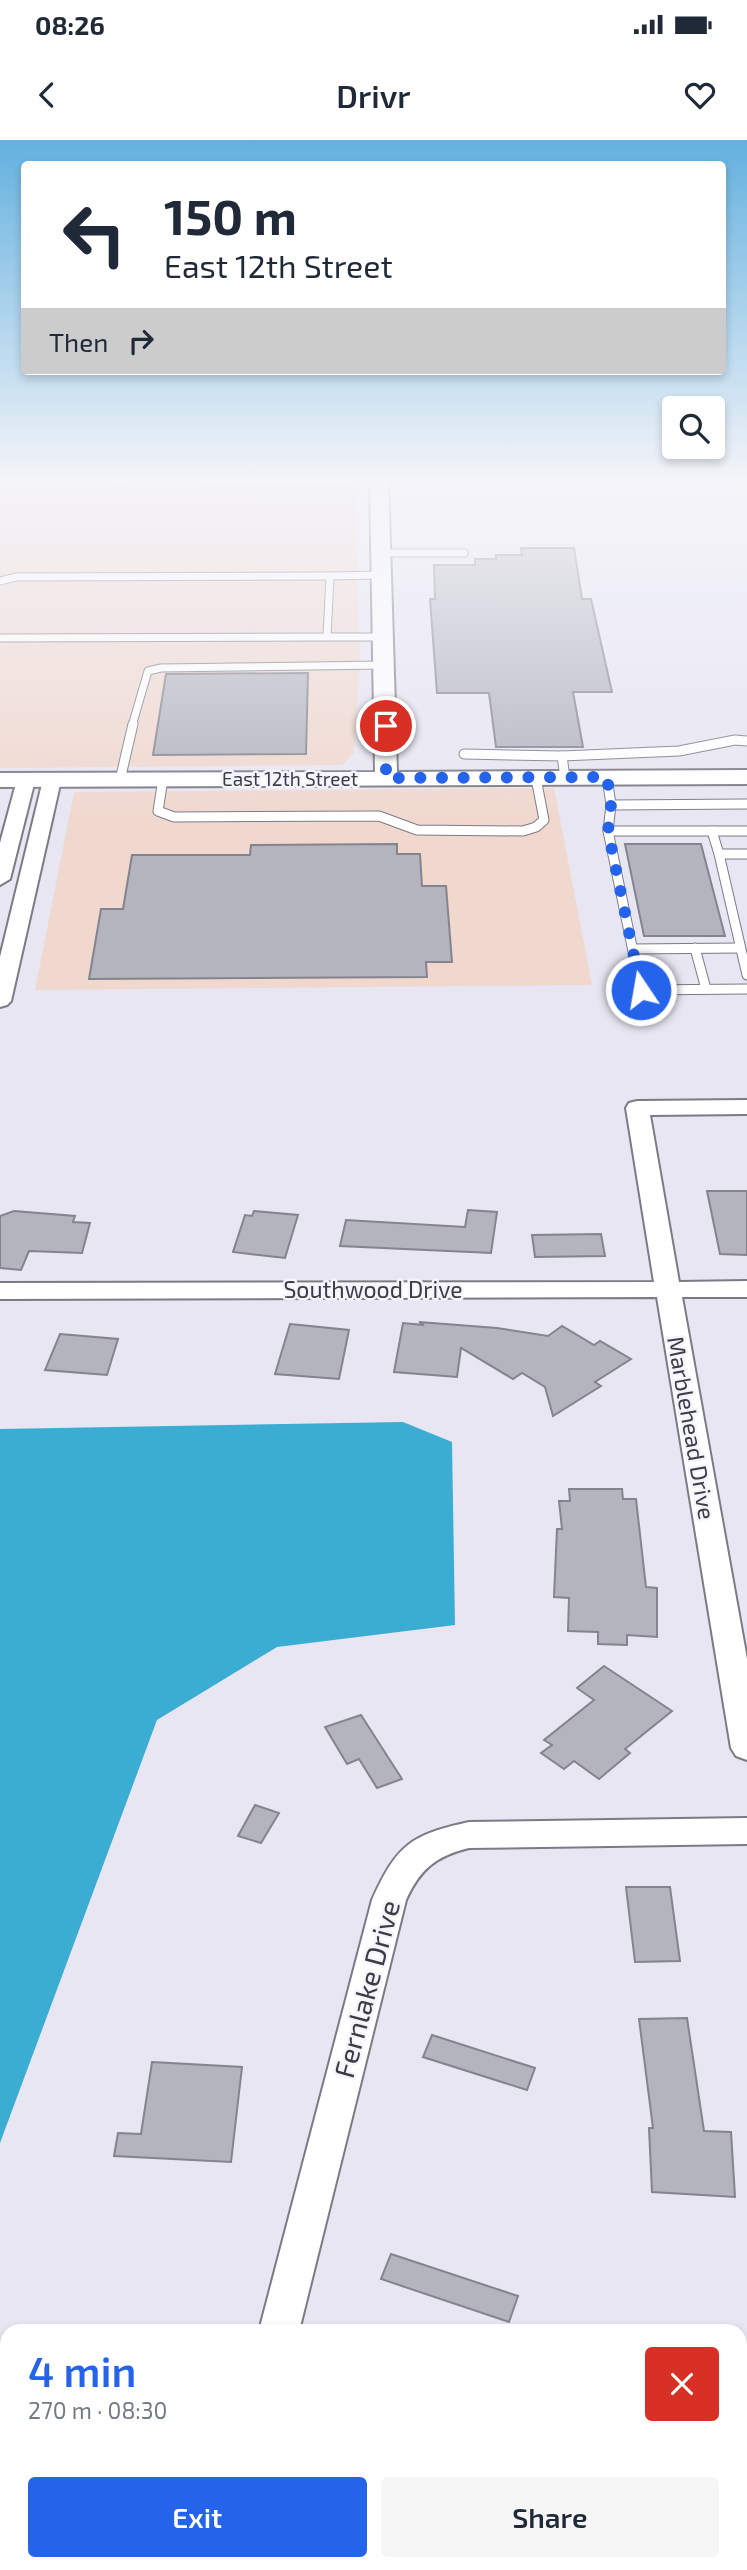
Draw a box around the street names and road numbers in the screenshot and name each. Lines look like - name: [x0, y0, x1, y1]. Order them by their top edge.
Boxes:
- street label: East 12th Street: [222, 767, 358, 790]
- street label: Southwood Drive: [283, 1275, 463, 1303]
- street label: Marblehead Drive: [662, 1334, 722, 1522]
- street label: Fernlake Drive: [326, 1896, 406, 2081]

